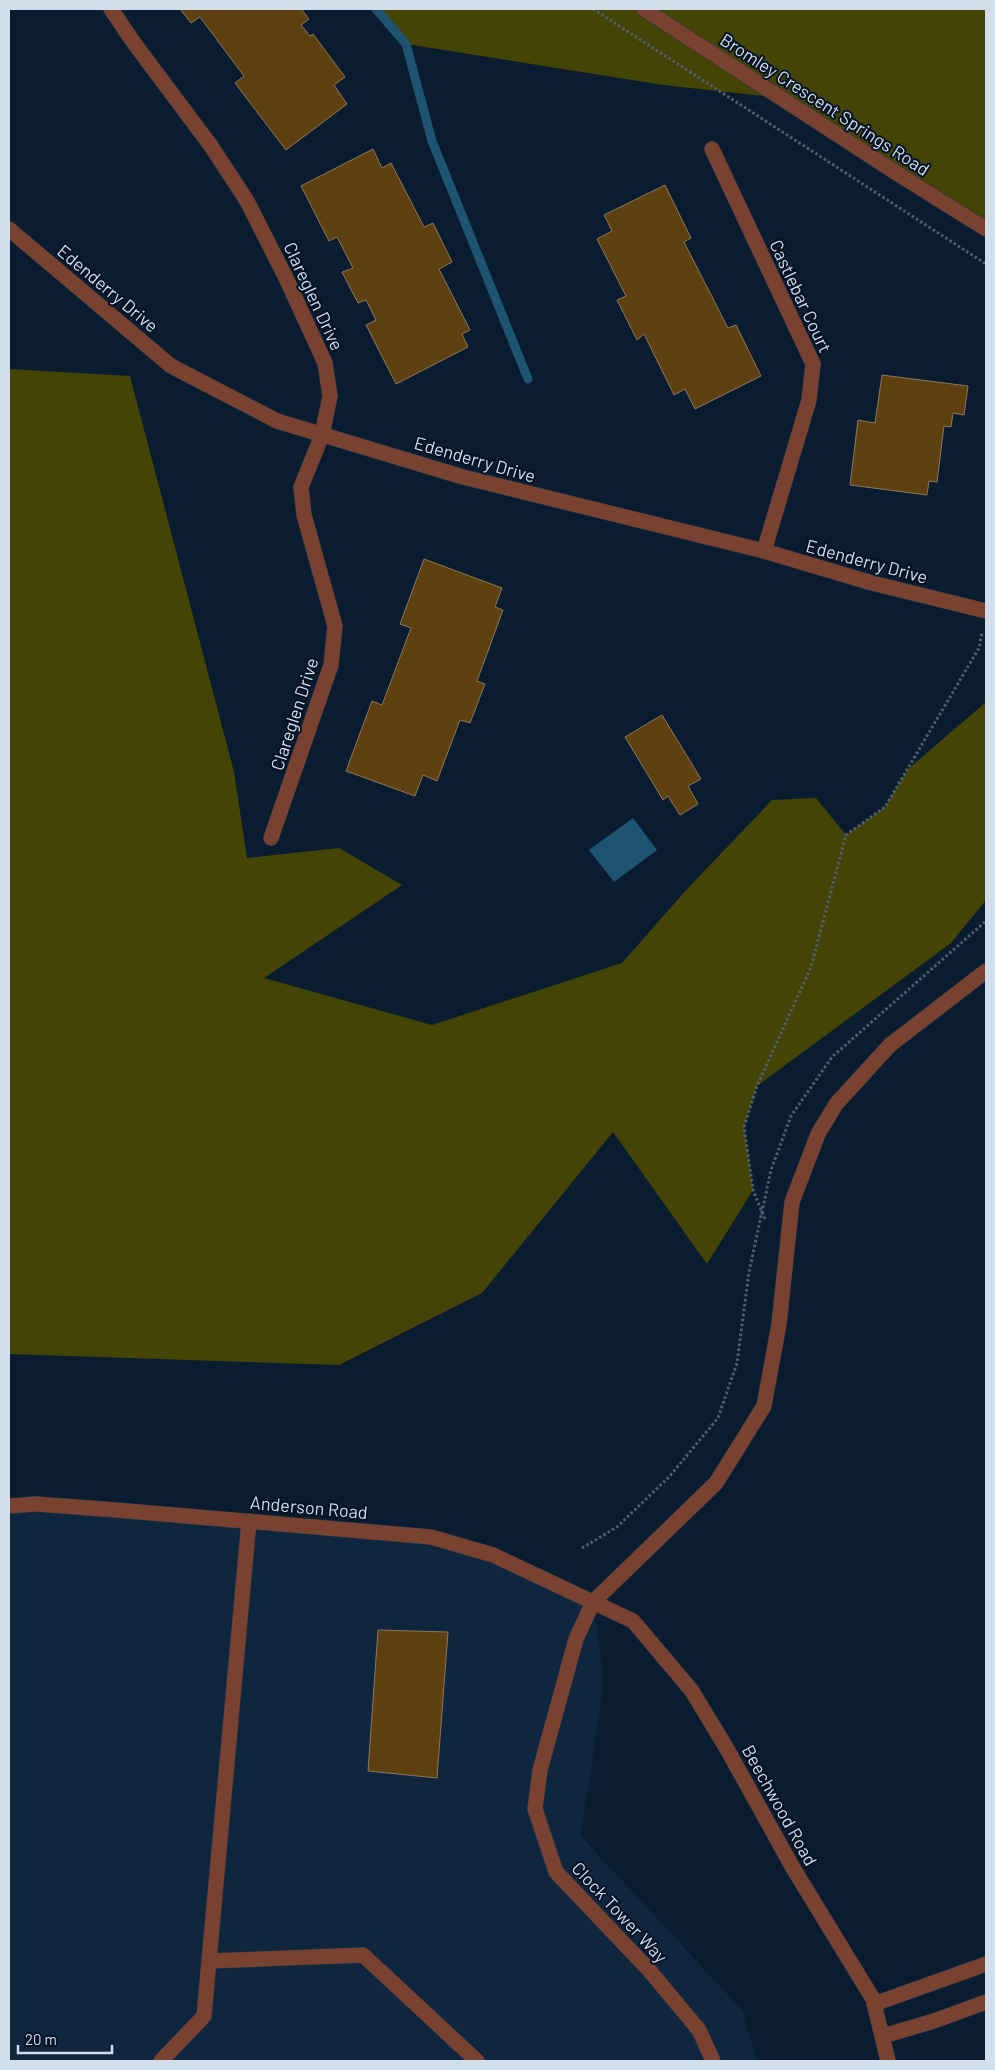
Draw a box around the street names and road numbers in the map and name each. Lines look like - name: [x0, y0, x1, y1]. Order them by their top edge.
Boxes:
- street label: Bromley Crescent Springs Road: [716, 28, 934, 180]
- street label: Castlebar Court: [765, 236, 837, 356]
- street label: Clareglen Drive: [279, 238, 349, 354]
- street label: Edenderry Drive: [53, 239, 163, 337]
- street label: Edenderry Drive: [412, 431, 538, 487]
- street label: Edenderry Drive: [804, 534, 930, 588]
- street label: Clareglen Drive: [265, 655, 323, 773]
- street label: Anderson Road: [249, 1491, 369, 1523]
- street label: Beechwood Road: [738, 1741, 822, 1869]
- street label: Clock Tower Way: [568, 1857, 672, 1967]

